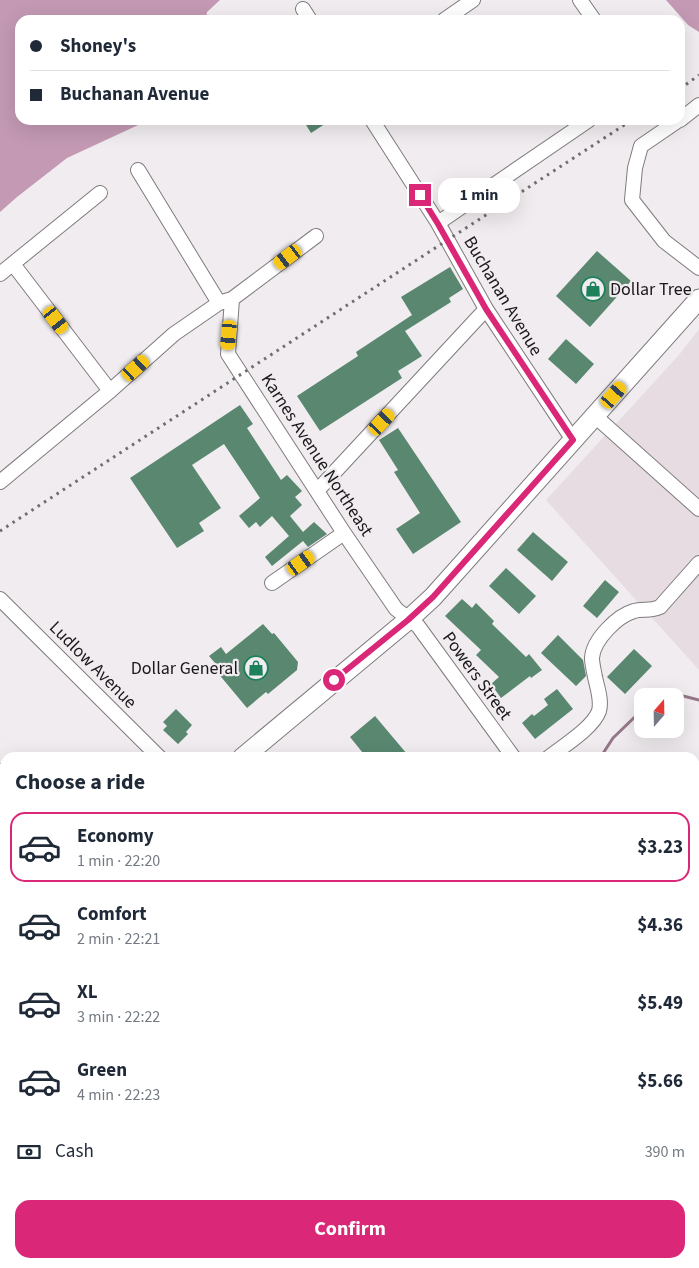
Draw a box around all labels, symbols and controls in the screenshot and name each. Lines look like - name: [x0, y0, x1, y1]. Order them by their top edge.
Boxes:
- text: Shoney's: [60, 33, 136, 60]
- text: Buchanan Avenue: [60, 81, 209, 108]
- callout: 1 min: [438, 178, 520, 212]
- route end: [409, 184, 431, 206]
- text: 1 min: [460, 184, 498, 206]
- street label: Buchanan Avenue: [457, 232, 549, 360]
- car: [271, 242, 304, 272]
- shop icon: Dollar Tree: [580, 276, 606, 302]
- place label: Dollar Tree: [610, 277, 692, 302]
- car: [40, 304, 71, 336]
- car: [220, 319, 237, 351]
- car: [119, 352, 152, 384]
- street label: Karnes Avenue Northeast: [255, 369, 379, 541]
- car: [598, 379, 629, 411]
- car: [366, 406, 397, 438]
- car: [284, 548, 317, 578]
- street label: Ludlow Avenue: [44, 616, 142, 714]
- street label: Powers Street: [436, 627, 518, 725]
- shop icon: Dollar General: [243, 655, 269, 681]
- place label: Dollar General: [131, 656, 238, 681]
- route start: [323, 669, 345, 691]
- north arrow: [634, 688, 684, 738]
- map controls: [634, 688, 684, 738]
- text: Choose a ride: [15, 766, 145, 798]
- text: Economy: [77, 823, 154, 850]
- icon: car: [17, 825, 62, 870]
- text: $3.23: [637, 834, 683, 861]
- text: 1 min · 22:20: [77, 850, 160, 872]
- text: Comfort: [77, 901, 147, 928]
- icon: car: [17, 903, 62, 948]
- text: $4.36: [637, 912, 683, 939]
- text: 2 min · 22:21: [77, 928, 160, 950]
- text: XL: [77, 979, 98, 1006]
- icon: car: [17, 981, 62, 1026]
- text: $5.49: [637, 990, 683, 1017]
- text: 3 min · 22:22: [77, 1006, 160, 1028]
- text: Green: [77, 1057, 127, 1084]
- icon: car: [17, 1059, 62, 1104]
- text: $5.66: [637, 1068, 683, 1095]
- text: 4 min · 22:23: [77, 1084, 160, 1106]
- icon: cash: [15, 1138, 43, 1166]
- text: Cash: [55, 1138, 94, 1165]
- text: 390 m: [645, 1141, 685, 1163]
- button: Confirm: [15, 1200, 685, 1258]

